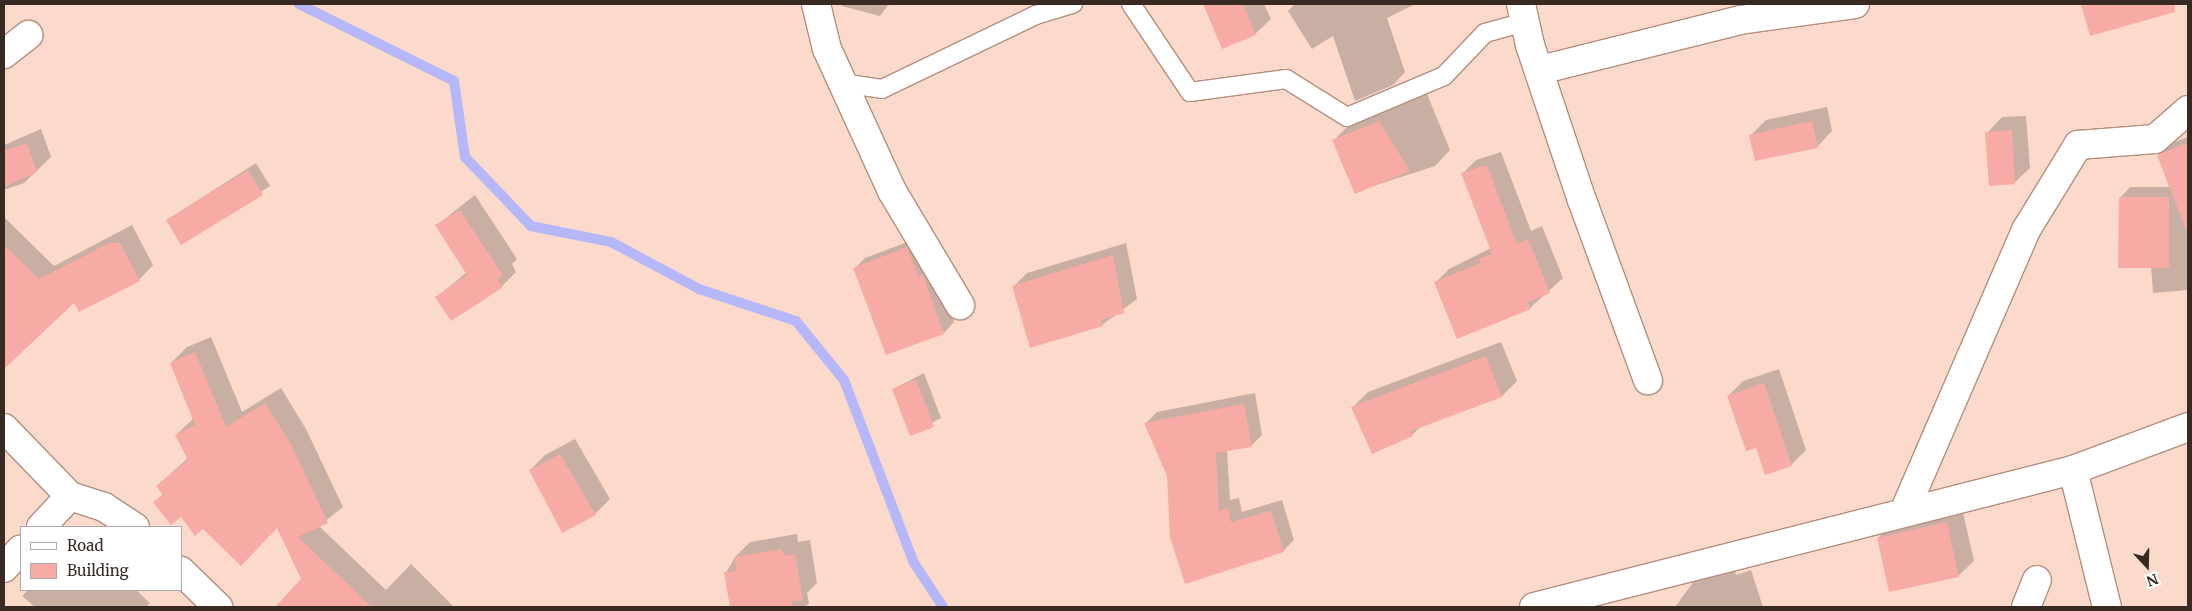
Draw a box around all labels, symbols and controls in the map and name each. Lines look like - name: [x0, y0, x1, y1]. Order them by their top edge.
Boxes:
- legend: [20, 526, 182, 591]
- text: Road: [67, 536, 103, 555]
- north arrow: [2122, 541, 2172, 591]
- text: Building: [67, 561, 129, 580]
- text: N: [2144, 570, 2161, 590]

